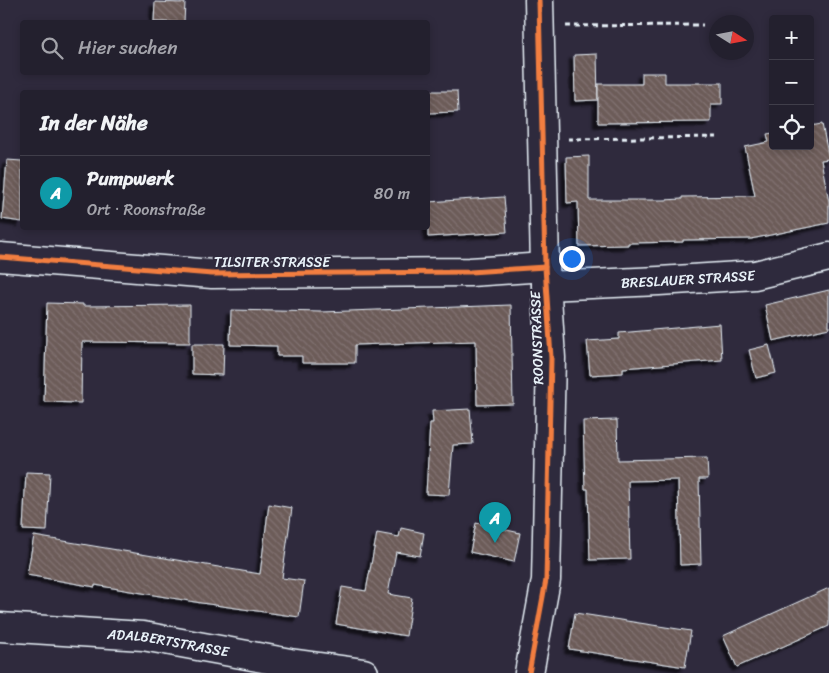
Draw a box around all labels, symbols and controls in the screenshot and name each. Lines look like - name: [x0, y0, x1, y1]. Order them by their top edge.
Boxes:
- north arrow: [709, 15, 754, 60]
- map controls: [769, 15, 814, 150]
- button: +: [769, 15, 814, 60]
- search box: [20, 20, 430, 75]
- text: Hier suchen: [78, 31, 178, 64]
- icon: search: [38, 34, 66, 62]
- button: −: [769, 60, 814, 105]
- text: In der Nähe: [40, 104, 148, 142]
- button: locate: [769, 105, 814, 150]
- text: Pumpwerk: [87, 162, 174, 195]
- text: A: [51, 179, 61, 208]
- text: 80 m: [374, 179, 410, 208]
- text: Ort · Roonstraße: [87, 195, 206, 224]
- your location: [559, 246, 585, 272]
- street label: TILSITER STRASSE: [214, 250, 331, 275]
- street label: BRESLAUER STRASSE: [620, 262, 757, 295]
- street label: ROONSTRASSE: [523, 290, 551, 385]
- pin: A: [479, 502, 511, 543]
- street label: ADALBERTSTRASSE: [106, 621, 232, 664]

